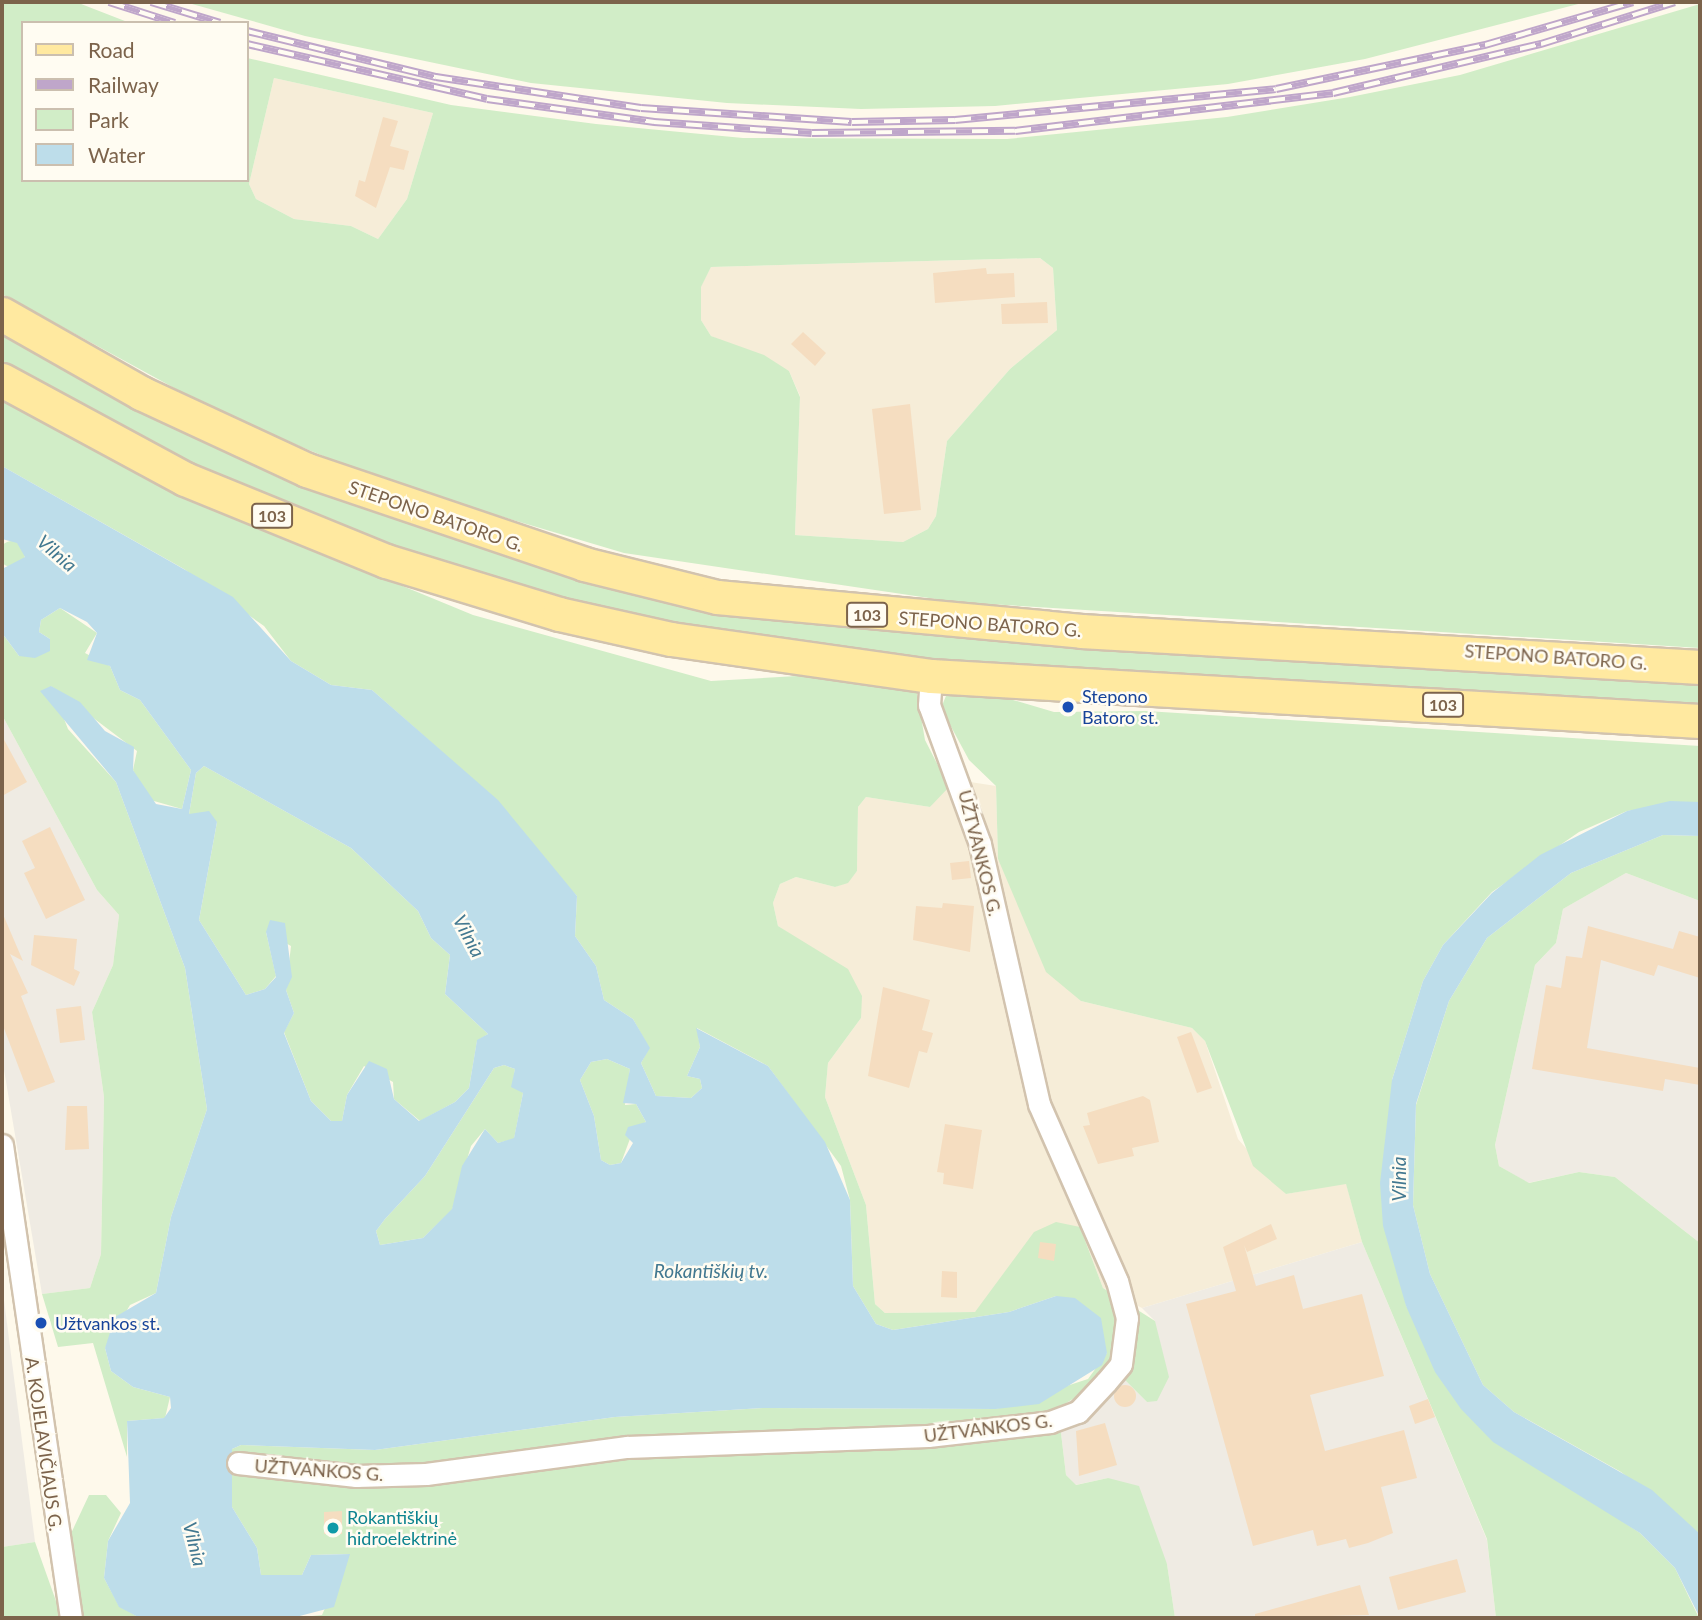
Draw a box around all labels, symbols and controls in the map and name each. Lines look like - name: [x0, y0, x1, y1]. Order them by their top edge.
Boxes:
- legend: [21, 21, 248, 182]
- text: Road: [88, 37, 135, 62]
- text: Railway: [88, 72, 159, 97]
- text: Park: [88, 107, 129, 132]
- text: Water: [88, 142, 145, 167]
- street label: STEPONO BATORO G.: [346, 476, 526, 556]
- road number: 103: [251, 503, 293, 528]
- water label: Vilnia: [33, 530, 81, 576]
- road number: 103: [846, 602, 888, 628]
- street label: STEPONO BATORO G.: [898, 607, 1082, 641]
- street label: STEPONO BATORO G.: [1464, 640, 1648, 674]
- place label: Stepono Batoro st.: [1082, 686, 1158, 728]
- road number: 103: [1422, 692, 1464, 718]
- marker: Stepono Batoro st.: [1060, 699, 1076, 715]
- street label: UŽTVANKOS G.: [954, 788, 1006, 918]
- water label: Vilnia: [448, 911, 490, 961]
- water label: Vilnia: [1388, 1157, 1410, 1201]
- water label: Rokantiškių tv.: [654, 1260, 768, 1282]
- place label: Užtvankos st.: [55, 1312, 160, 1334]
- marker: Užtvankos st.: [33, 1315, 49, 1331]
- street label: A. KOJELAVIČIAUS G.: [21, 1356, 67, 1532]
- street label: UŽTVANKOS G.: [923, 1409, 1053, 1447]
- street label: UŽTVANKOS G.: [254, 1455, 384, 1485]
- place label: Rokantiškių hidroelektrinė: [347, 1507, 457, 1550]
- water label: Vilnia: [179, 1520, 211, 1568]
- marker: Rokantiškių hidroelektrinė: [325, 1520, 341, 1536]

